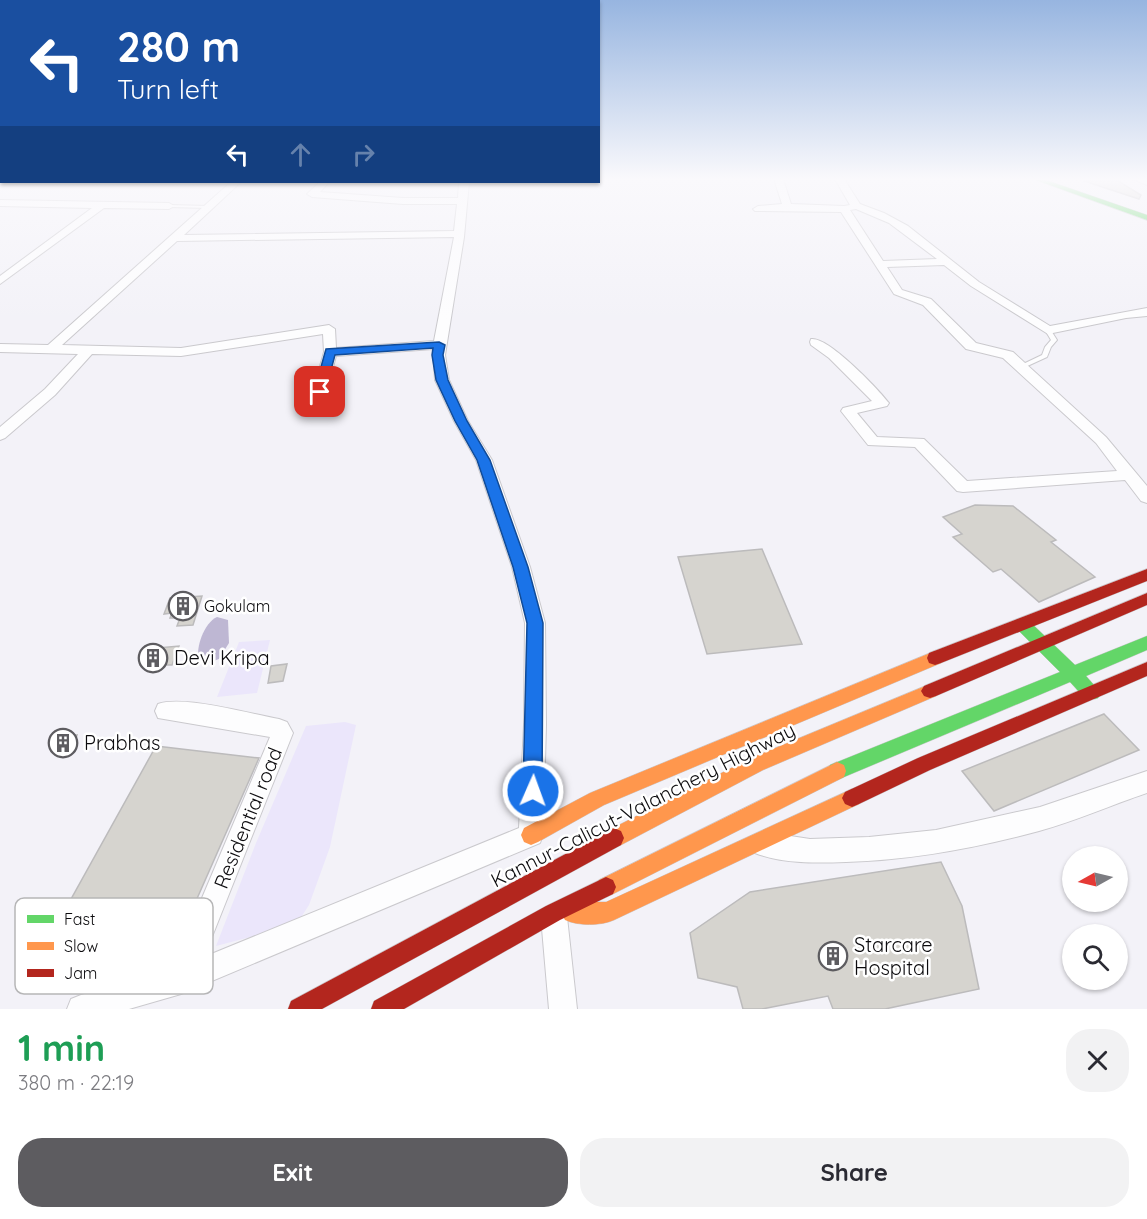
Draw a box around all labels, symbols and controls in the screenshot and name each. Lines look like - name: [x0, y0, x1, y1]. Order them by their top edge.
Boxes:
- text: 280 m: [117, 20, 240, 73]
- icon: left: [18, 24, 96, 102]
- text: Turn left: [117, 72, 219, 106]
- icon: left: [221, 138, 254, 171]
- icon: ahead: [284, 138, 317, 171]
- icon: right: [347, 138, 380, 171]
- pin: [294, 366, 345, 417]
- icon: arrive: [303, 375, 336, 408]
- building icon: Gokulam: [167, 590, 199, 622]
- place label: Gokulam: [204, 596, 270, 616]
- building icon: Devi Kripa: [137, 642, 169, 674]
- place label: Devi Kripa: [174, 645, 270, 670]
- street label: Kannur-Calicut-Valanchery Highway: [486, 717, 799, 892]
- building icon: Prabhas: [47, 727, 79, 759]
- place label: Prabhas: [84, 730, 160, 755]
- street label: Residential road: [208, 744, 287, 892]
- position arrow: [501, 759, 565, 823]
- north arrow: [1062, 846, 1128, 912]
- map controls: [1062, 846, 1128, 990]
- legend: [15, 898, 213, 994]
- text: Fast: [64, 909, 95, 929]
- button: search: [1062, 924, 1128, 990]
- place label: Starcare Hospital: [854, 932, 932, 980]
- text: Slow: [64, 936, 98, 956]
- building icon: Starcare Hospital: [817, 940, 849, 972]
- text: Jam: [64, 963, 97, 983]
- text: 1 min: [18, 1025, 105, 1070]
- button: close: [1066, 1029, 1129, 1092]
- text: 380 m · 22:19: [18, 1070, 134, 1095]
- button: Exit: [18, 1138, 568, 1207]
- button: Share: [580, 1138, 1129, 1207]

